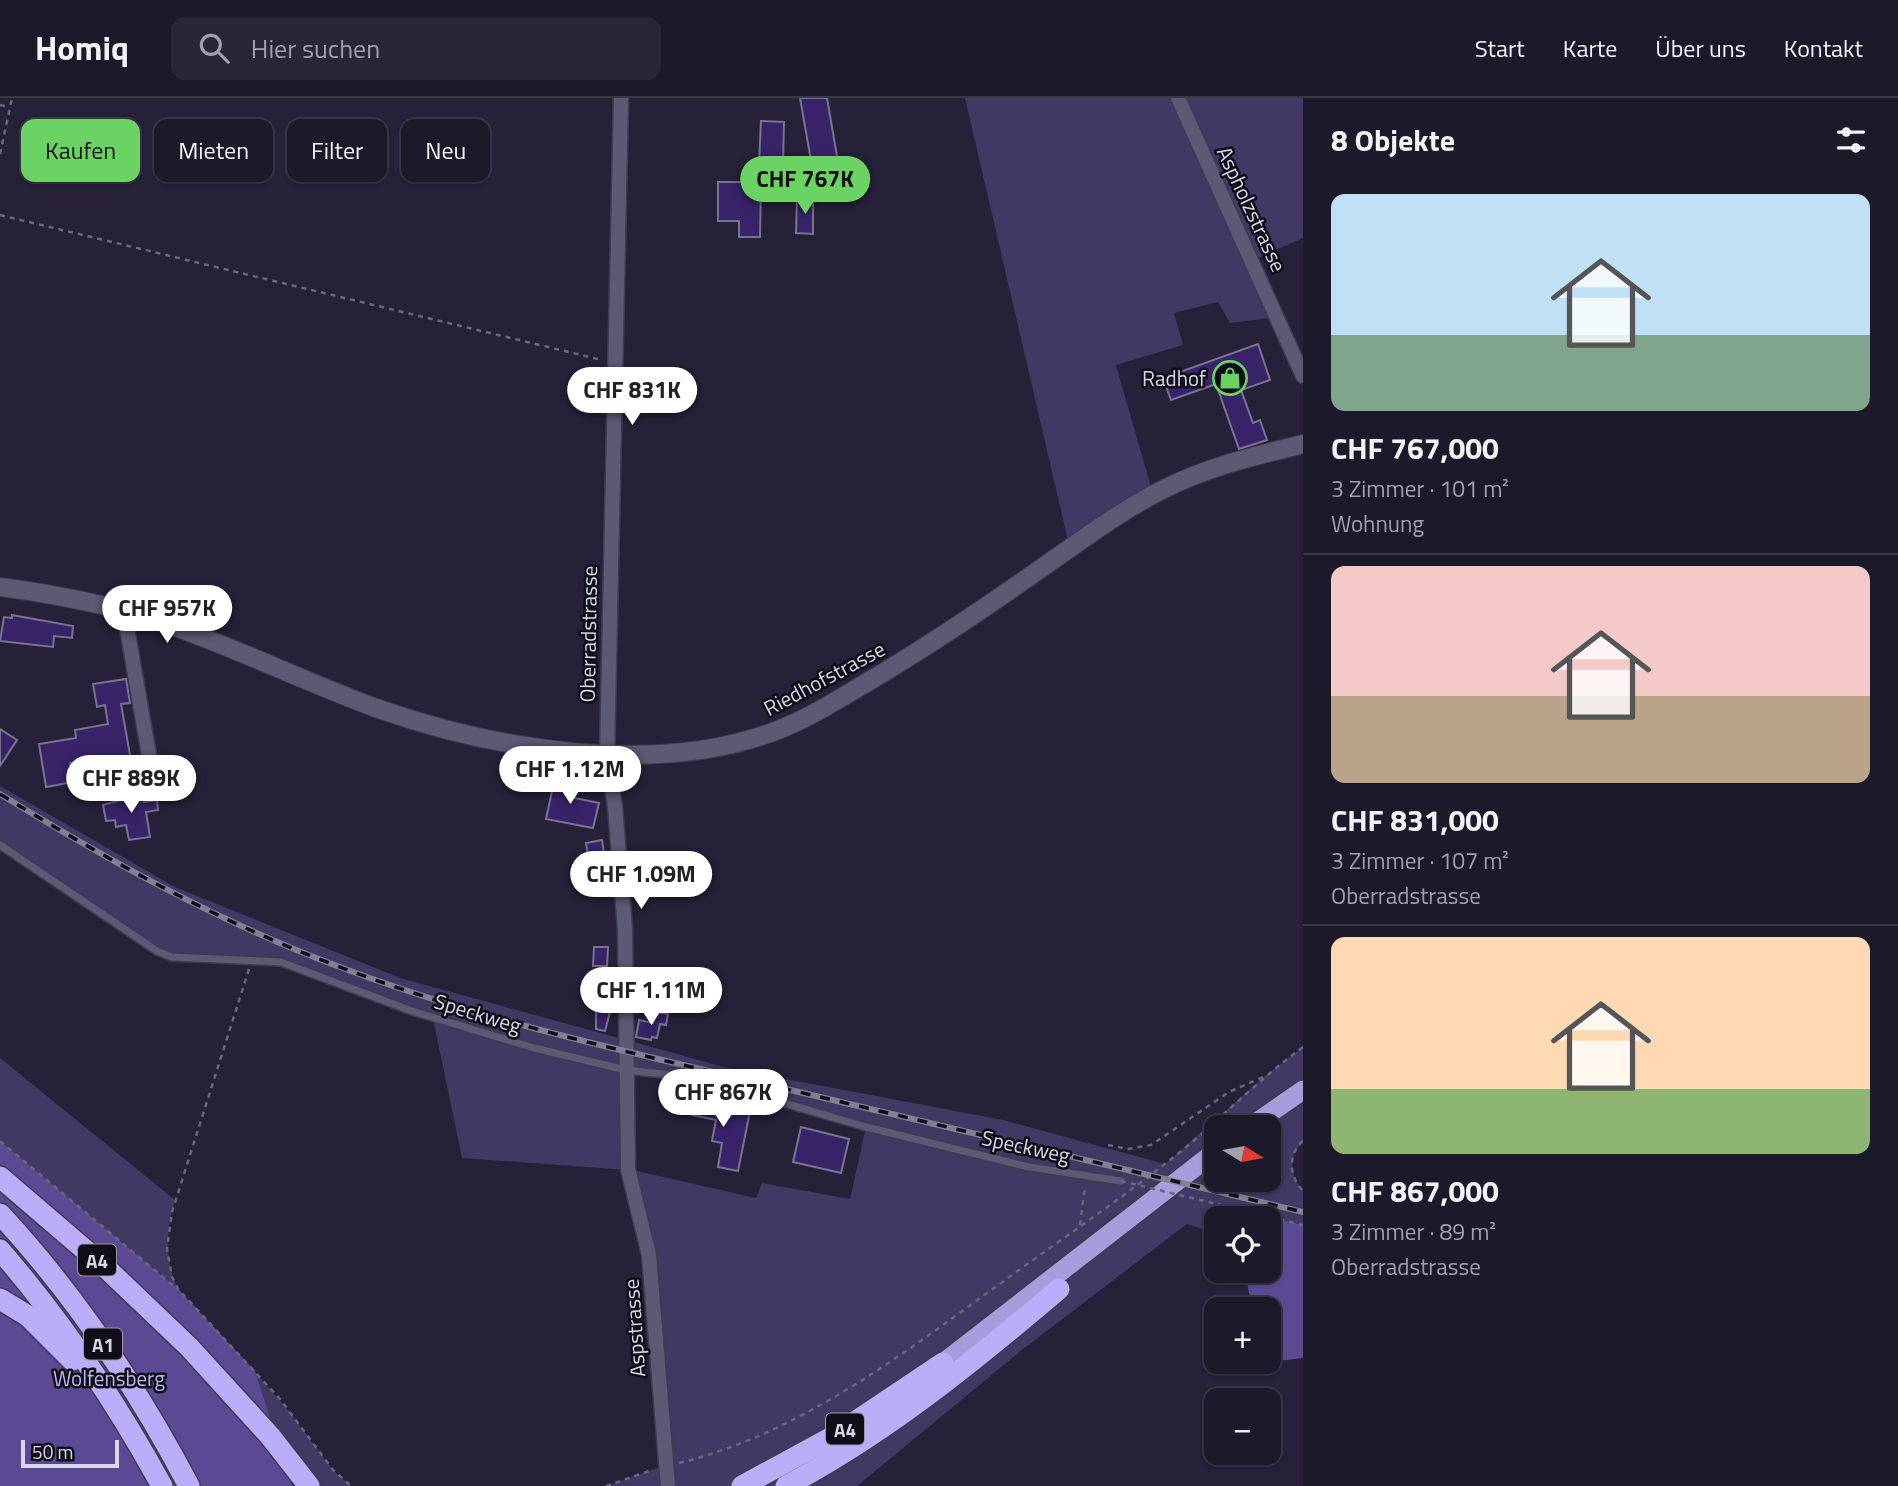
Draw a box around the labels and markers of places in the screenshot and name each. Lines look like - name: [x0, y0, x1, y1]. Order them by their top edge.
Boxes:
- pin: CHF 767K: [733, 156, 877, 216]
- shop icon: Radhof: [1211, 359, 1249, 397]
- place label: Radhof: [1142, 362, 1206, 394]
- pin: CHF 831K: [560, 368, 704, 427]
- pin: CHF 957K: [95, 586, 239, 645]
- pin: CHF 1.12M: [490, 746, 650, 806]
- pin: CHF 889K: [59, 756, 203, 815]
- pin: CHF 1.09M: [561, 852, 721, 911]
- pin: CHF 1.11M: [571, 968, 731, 1027]
- pin: CHF 867K: [651, 1070, 795, 1129]

